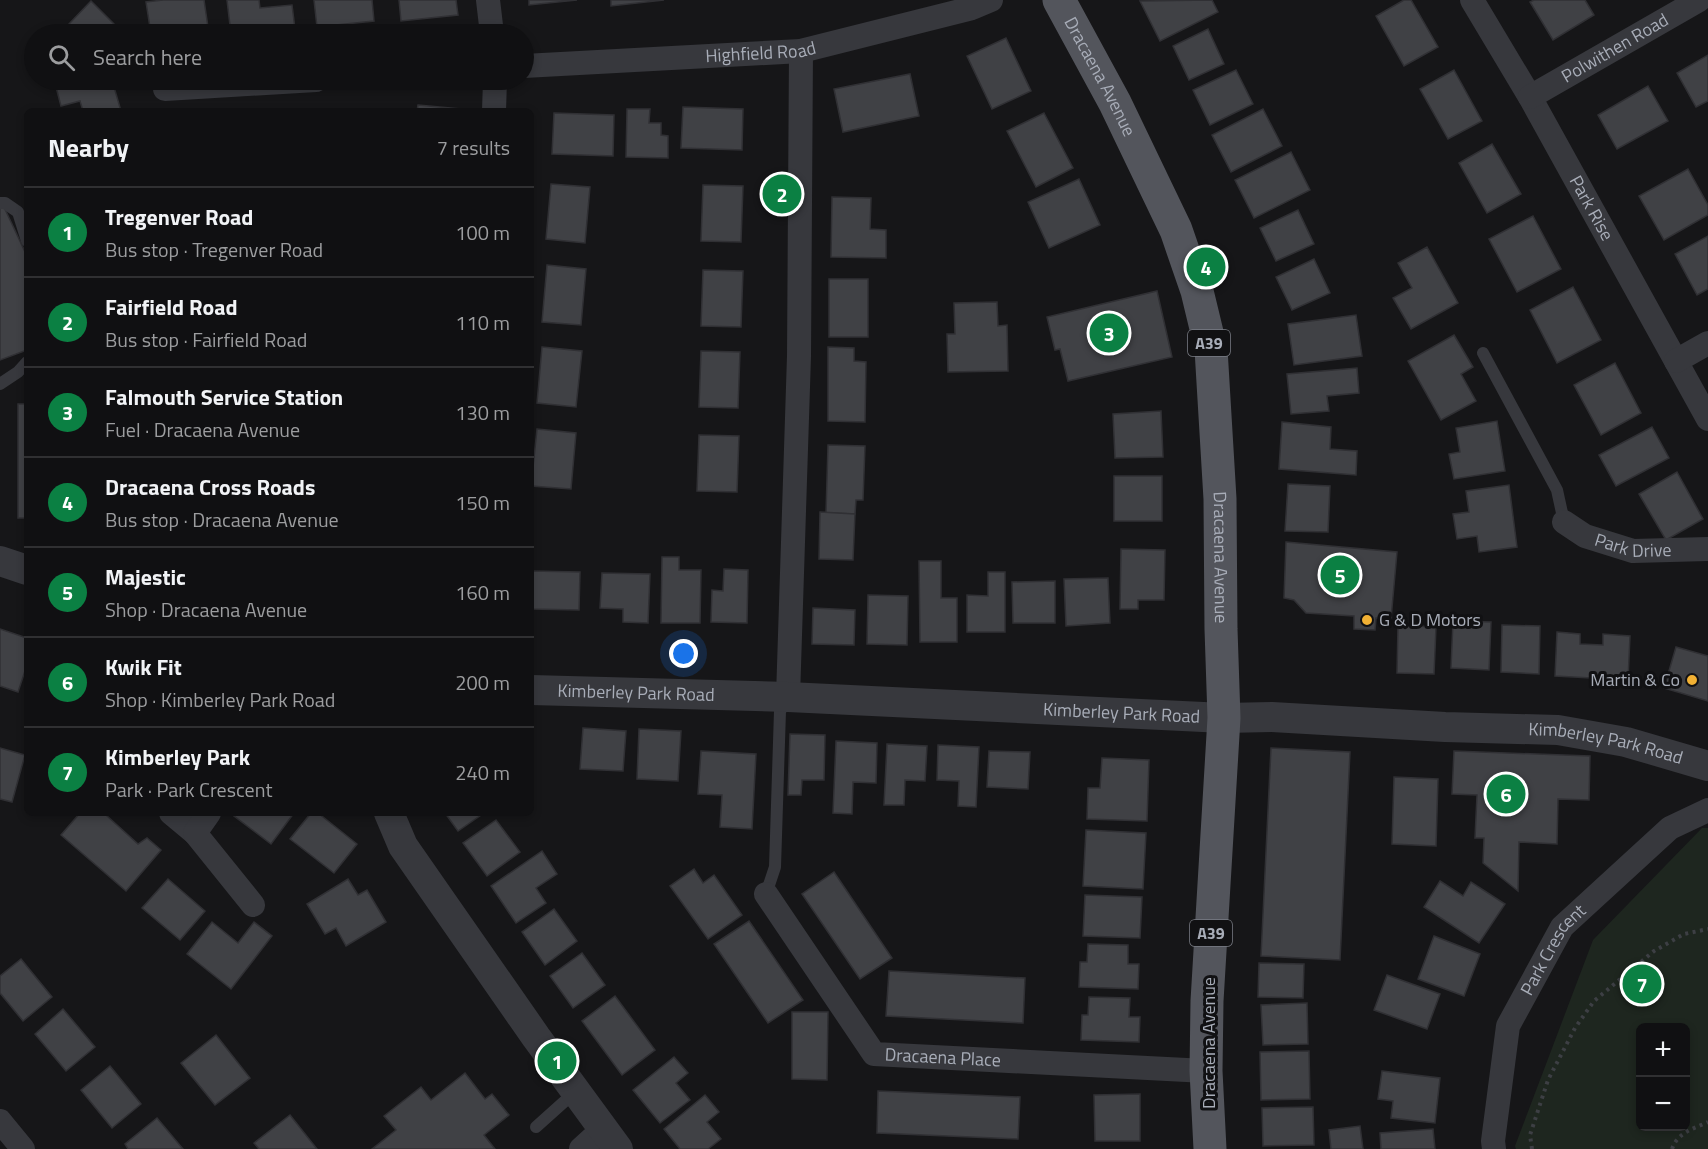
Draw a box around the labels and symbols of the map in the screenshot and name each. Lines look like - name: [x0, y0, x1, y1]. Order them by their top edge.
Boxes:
- street label: Polwithen Road: [1556, 6, 1673, 89]
- street label: Dracaena Avenue: [1058, 12, 1143, 141]
- street label: Highfield Road: [705, 34, 819, 69]
- street label: Park Rise: [1563, 170, 1621, 245]
- pin: 2: [762, 172, 802, 216]
- pin: 4: [1186, 244, 1226, 290]
- pin: 3: [1090, 310, 1128, 356]
- road number: A39: [1188, 330, 1230, 356]
- street label: Dracaena Avenue: [1207, 491, 1235, 623]
- street label: Park Drive: [1591, 526, 1672, 564]
- pin: 5: [1320, 552, 1360, 598]
- place label: G & D Motors: [1379, 606, 1481, 633]
- marker: G & D Motors: [1360, 613, 1374, 627]
- your location: [669, 639, 698, 668]
- place label: Martin & Co: [1590, 666, 1680, 693]
- marker: Martin & Co: [1685, 673, 1699, 687]
- street label: Kimberley Park Road: [557, 677, 715, 708]
- street label: Kimberley Park Road: [1042, 695, 1201, 730]
- street label: Kimberley Park Road: [1528, 715, 1686, 771]
- pin: 6: [1486, 772, 1526, 816]
- street label: Park Crescent: [1513, 897, 1592, 1000]
- road number: A39: [1190, 920, 1232, 946]
- pin: 7: [1622, 962, 1662, 1006]
- street label: Dracaena Avenue: [1195, 977, 1222, 1109]
- pin: 1: [538, 1038, 576, 1084]
- street label: Dracaena Place: [884, 1041, 1002, 1073]

